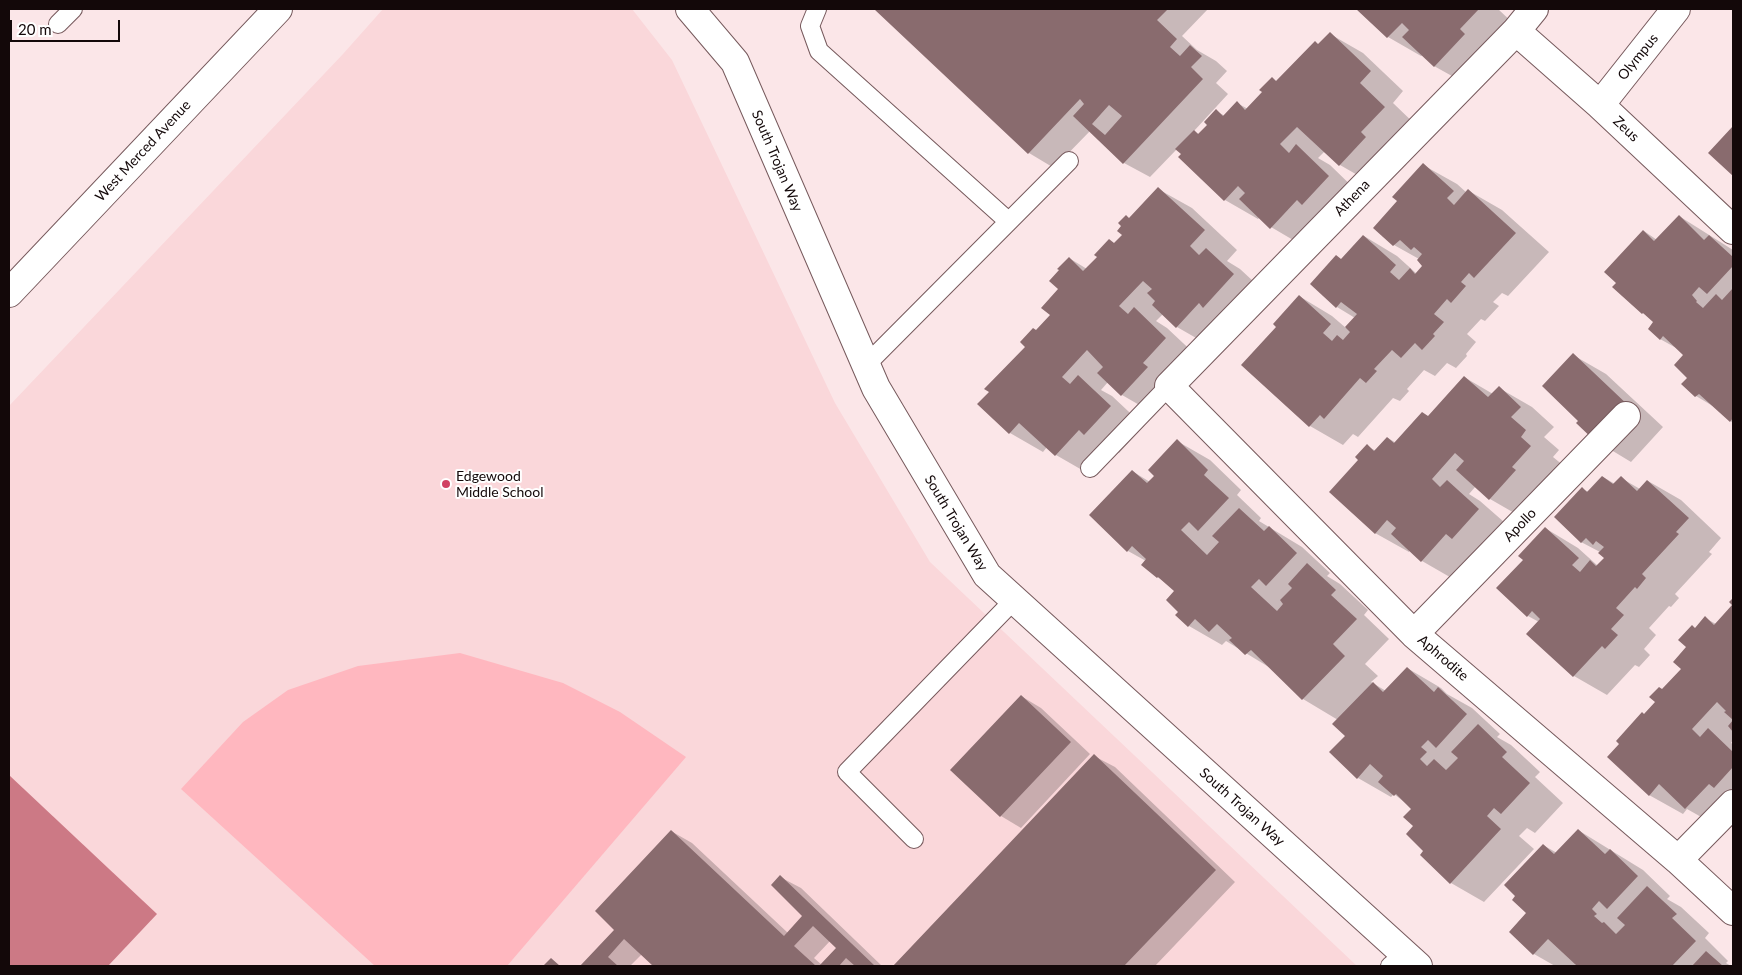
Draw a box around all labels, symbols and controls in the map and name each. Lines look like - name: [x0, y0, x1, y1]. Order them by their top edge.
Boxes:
- scale bar: [12, 10, 122, 42]
- text: 20 m: [18, 20, 52, 38]
- street label: Olympus: [1614, 30, 1662, 84]
- street label: West Merced Avenue: [92, 97, 194, 205]
- street label: South Trojan Way: [748, 108, 806, 214]
- street label: Zeus: [1610, 113, 1642, 145]
- street label: Athena: [1331, 176, 1373, 220]
- place label: Edgewood Middle School: [456, 468, 543, 501]
- street label: South Trojan Way: [921, 472, 991, 574]
- marker: Edgewood Middle School: [440, 478, 452, 490]
- street label: Apollo: [1500, 505, 1540, 545]
- street label: Aphrodite: [1414, 632, 1472, 684]
- street label: South Trojan Way: [1196, 764, 1288, 850]

